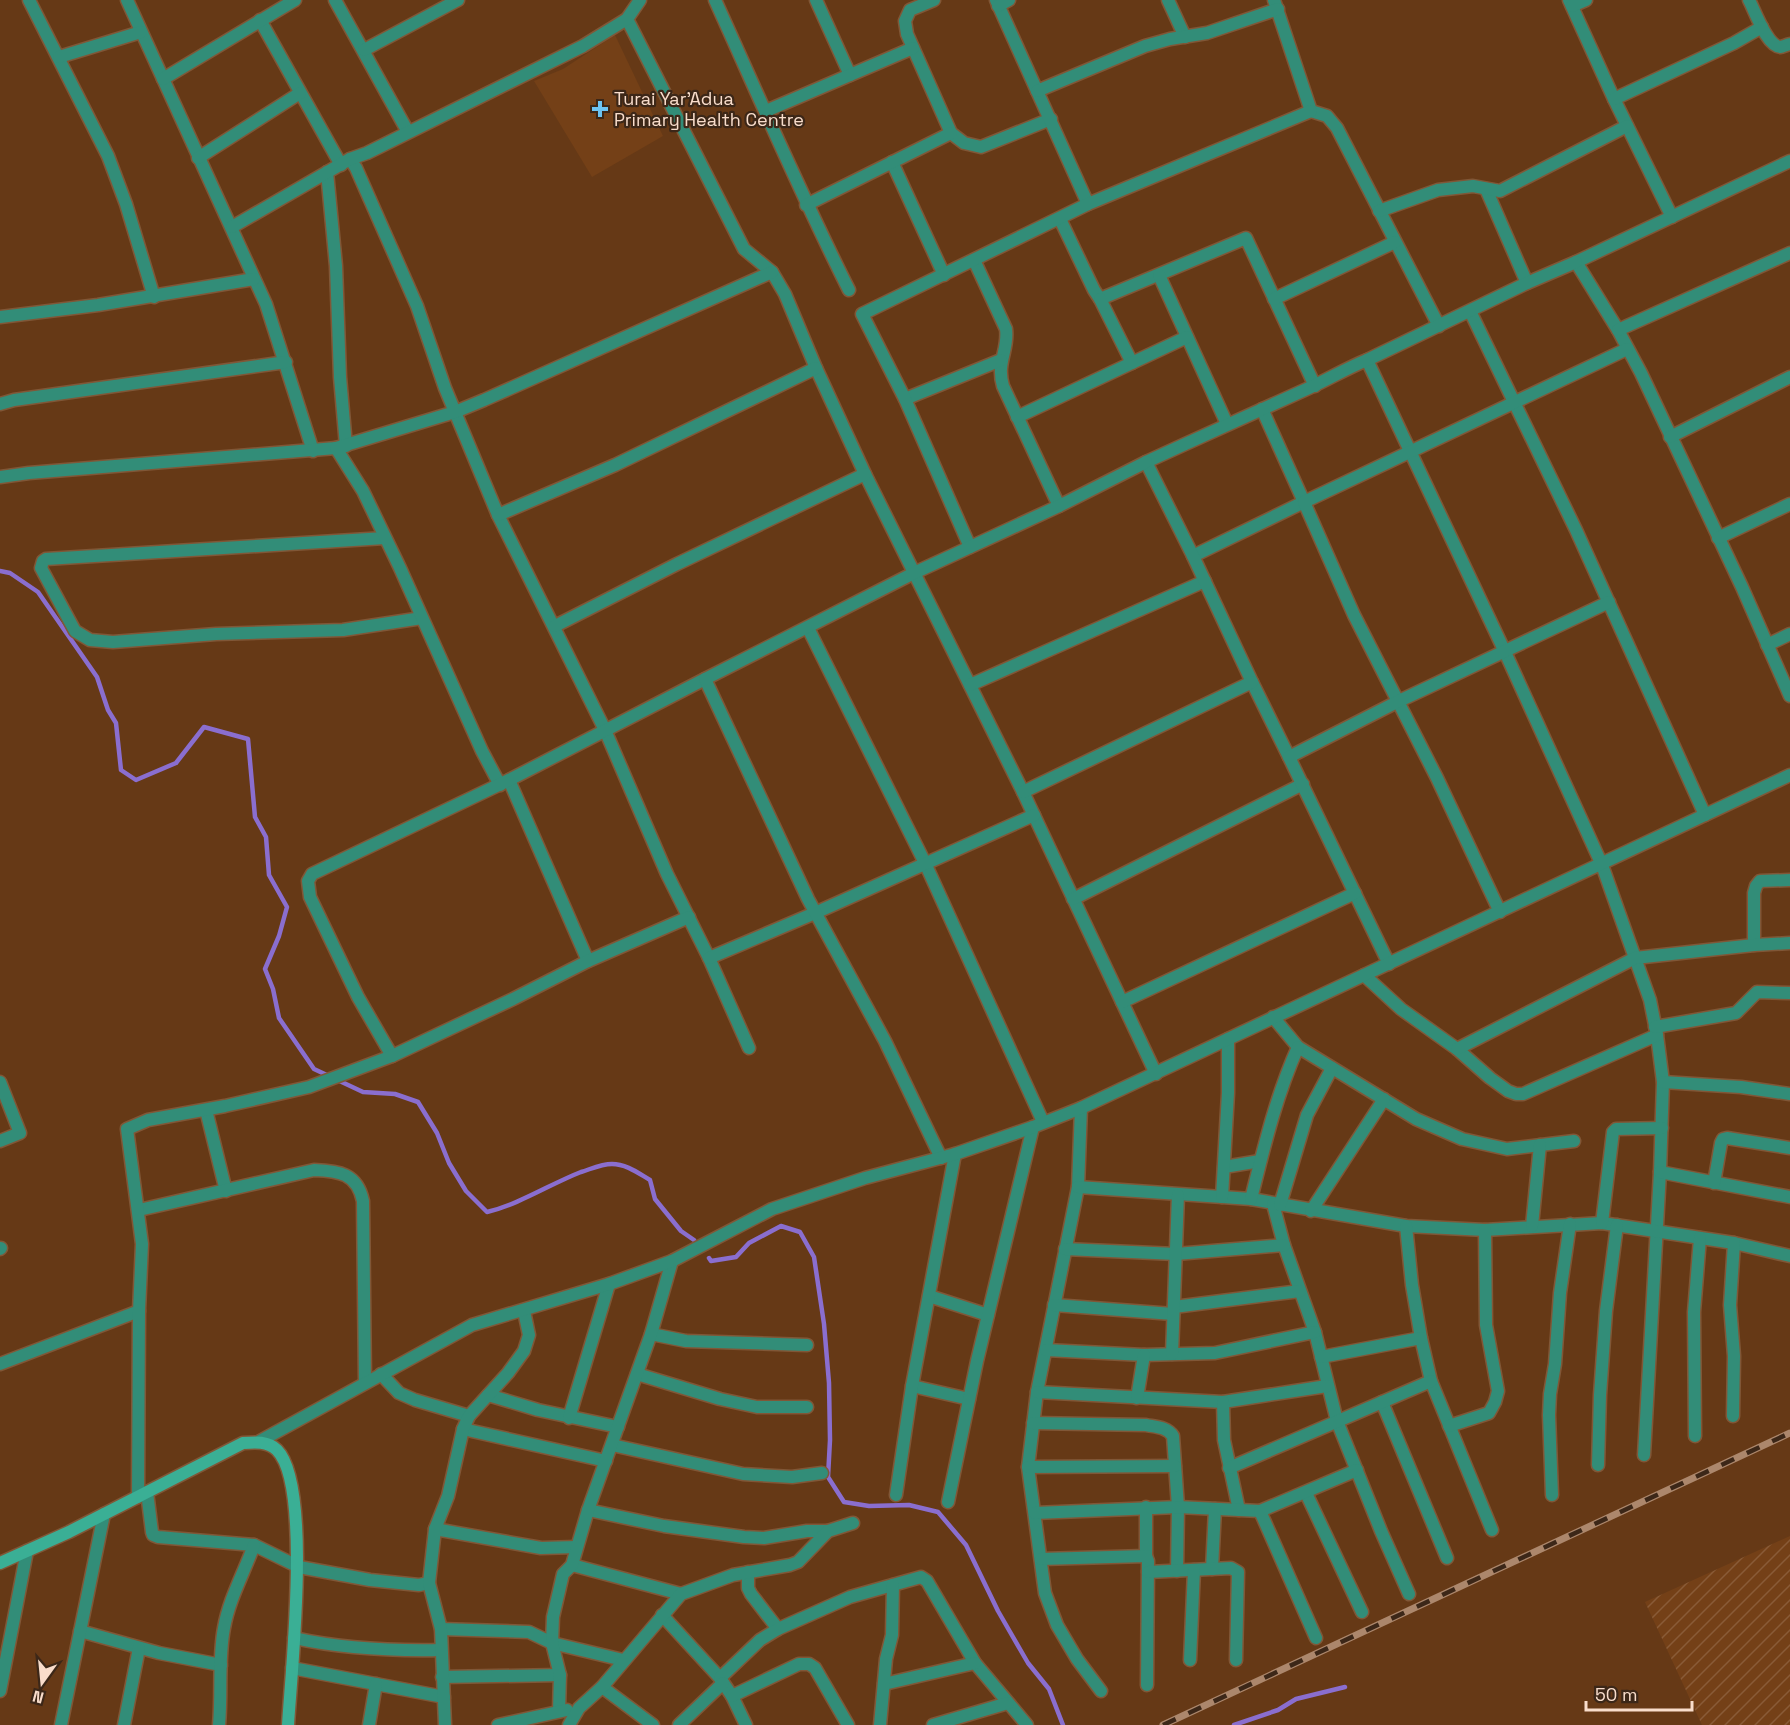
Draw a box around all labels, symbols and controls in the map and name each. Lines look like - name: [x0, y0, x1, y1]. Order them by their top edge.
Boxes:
- place label: Turai Yar'Adua Primary Health Centre: [614, 87, 804, 131]
- marker: Turai Yar'Adua Primary Health Centre: [591, 100, 609, 118]
- north arrow: [12, 1653, 72, 1713]
- scale bar: [1586, 1674, 1692, 1712]
- text: 50 m: [1595, 1683, 1637, 1706]
- text: N: [30, 1685, 46, 1709]

